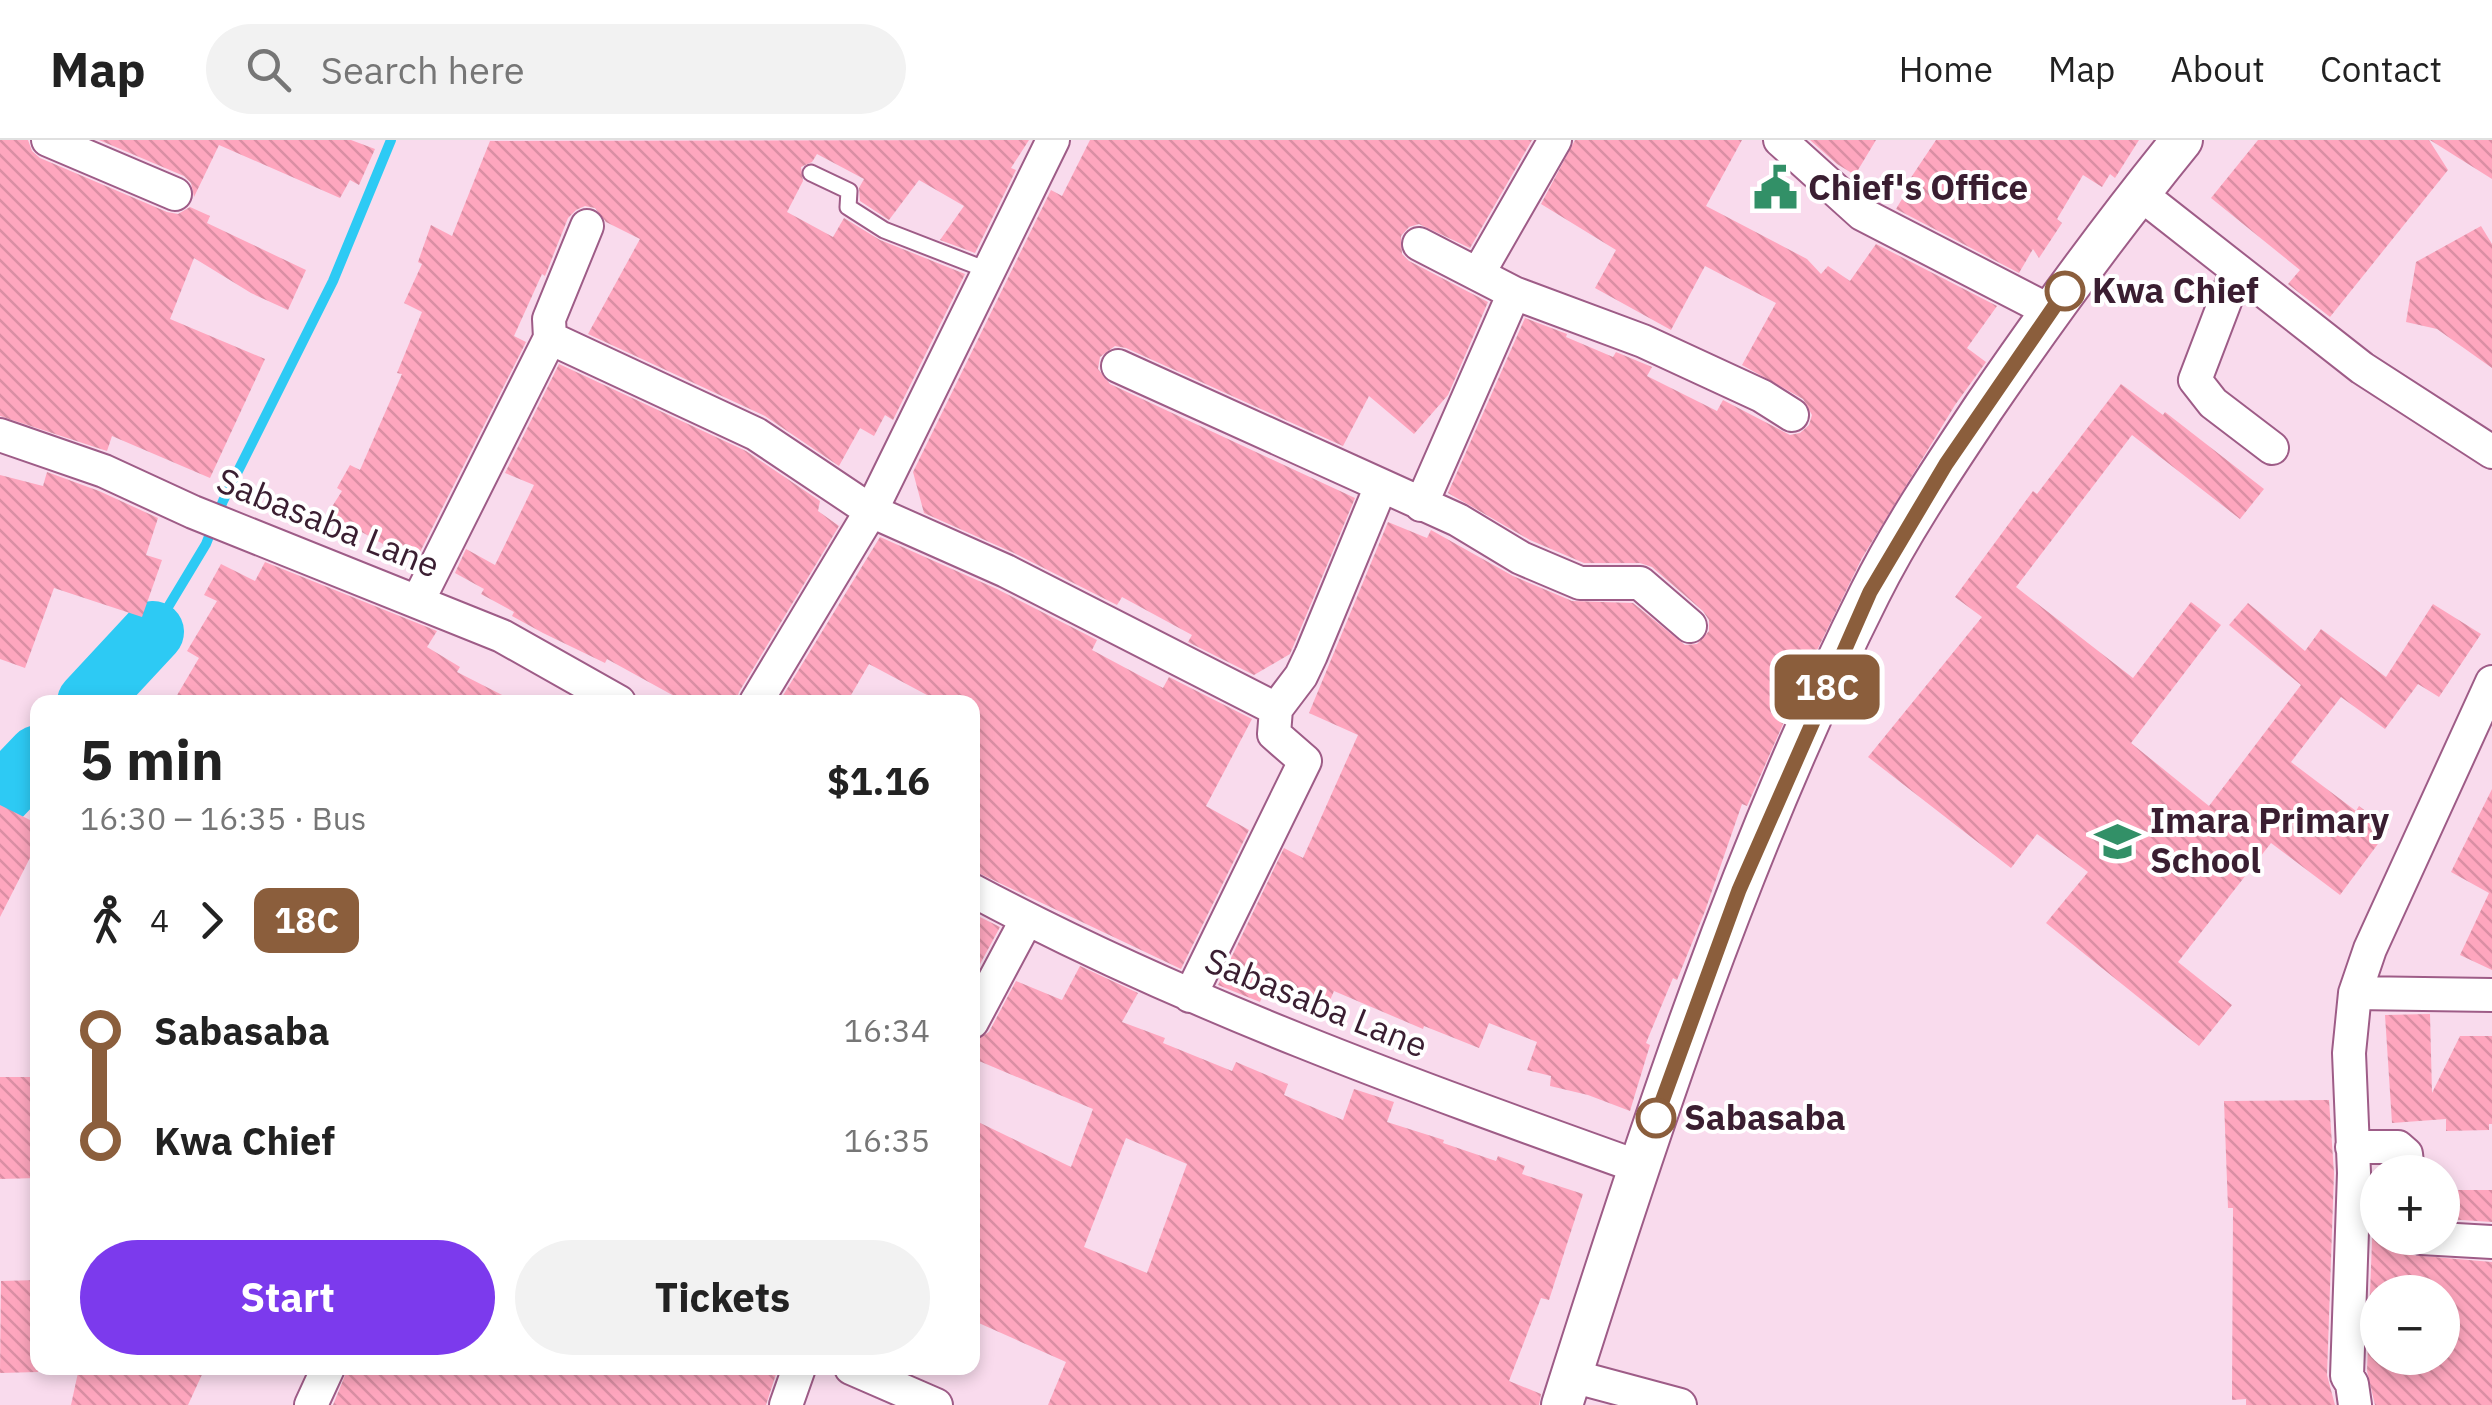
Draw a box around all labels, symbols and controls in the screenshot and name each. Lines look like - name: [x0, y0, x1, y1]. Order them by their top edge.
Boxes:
- search box: [206, 24, 906, 114]
- text: Map: [50, 38, 146, 100]
- icon: search: [241, 42, 296, 97]
- text: Search here: [321, 45, 525, 94]
- text: Home: [1899, 46, 1993, 92]
- text: Map: [2048, 46, 2115, 92]
- text: About: [2170, 46, 2265, 92]
- text: Contact: [2320, 46, 2442, 92]
- public building icon: Chief's Office: [1751, 164, 1799, 212]
- place label: Chief's Office: [1808, 164, 2028, 210]
- place label: Kwa Chief: [2092, 267, 2259, 313]
- marker: Kwa Chief: [2046, 272, 2084, 310]
- street label: Sabasaba Lane: [210, 456, 447, 588]
- line badge: 18C: [1770, 654, 1884, 720]
- text: 18C: [1795, 664, 1859, 710]
- text: 5 min: [80, 724, 224, 795]
- text: $1.16: [827, 756, 930, 805]
- text: 16:30 – 16:35 · Bus: [80, 797, 366, 839]
- place label: Imara Primary School: [2150, 797, 2390, 883]
- school or university icon: Imara Primary School: [2093, 817, 2141, 865]
- icon: walk: [80, 893, 135, 948]
- icon: forward: [184, 893, 239, 948]
- text: 18C: [274, 897, 339, 943]
- text: 4: [150, 899, 169, 941]
- street label: Sabasaba Lane: [1198, 936, 1435, 1068]
- text: Sabasaba: [154, 1006, 330, 1055]
- text: 16:34: [844, 1009, 930, 1051]
- place label: Sabasaba: [1684, 1094, 1846, 1140]
- marker: Sabasaba: [1637, 1099, 1675, 1137]
- text: Kwa Chief: [154, 1116, 335, 1165]
- text: 16:35: [844, 1119, 930, 1161]
- map controls: [2360, 1155, 2460, 1375]
- button: +: [2360, 1155, 2460, 1255]
- button: Start: [80, 1240, 495, 1355]
- button: Tickets: [515, 1240, 930, 1355]
- button: −: [2360, 1275, 2460, 1375]

